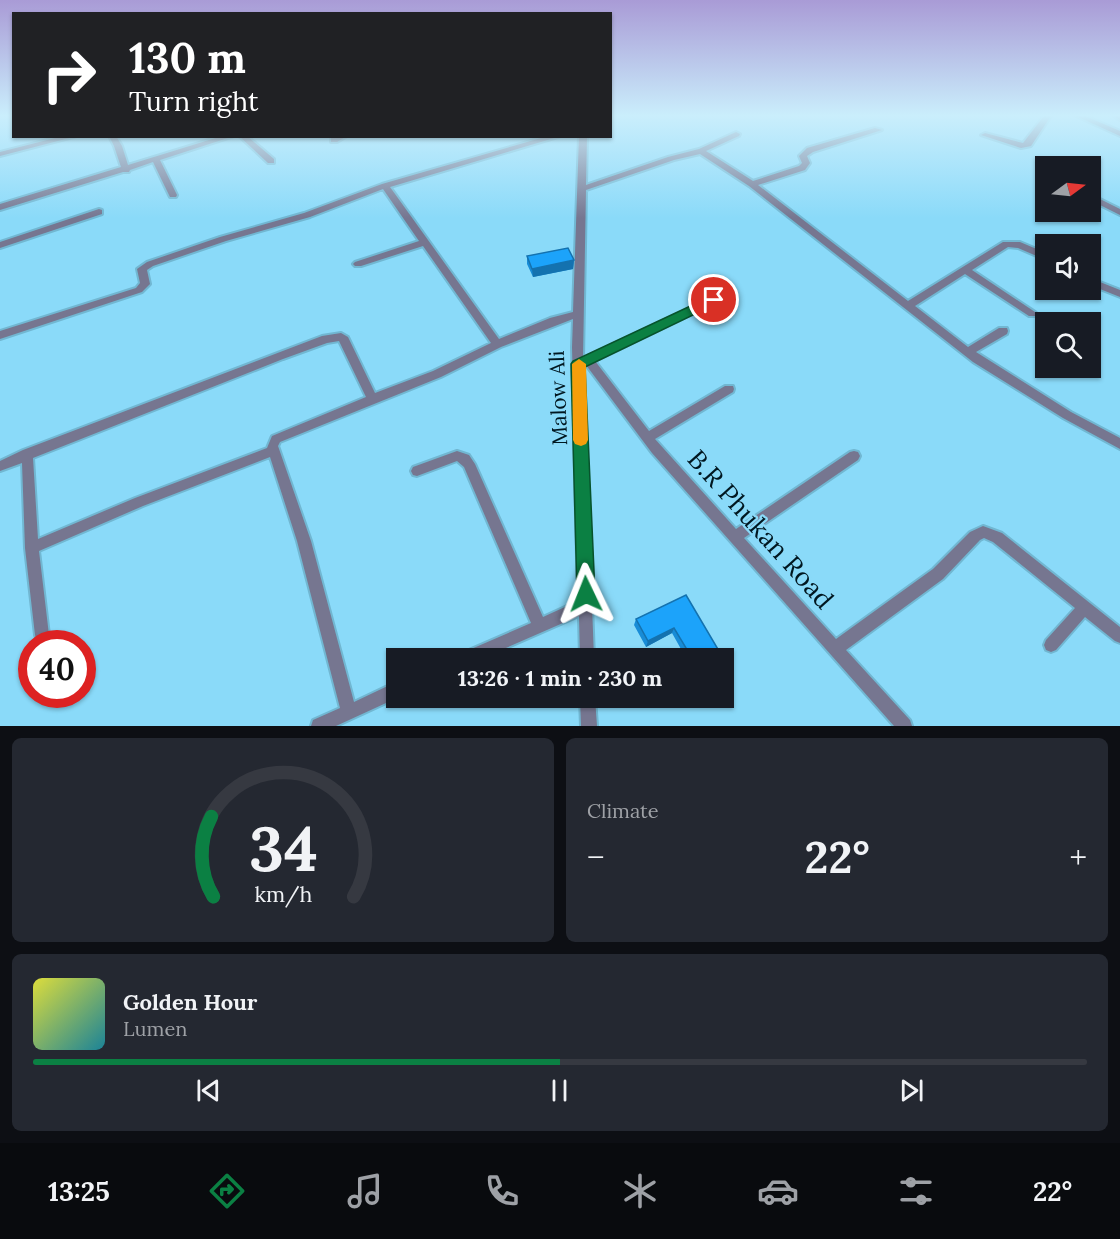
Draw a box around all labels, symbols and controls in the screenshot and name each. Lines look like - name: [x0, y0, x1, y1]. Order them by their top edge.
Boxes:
- text: 130 m: [129, 31, 246, 85]
- icon: right: [30, 36, 108, 114]
- text: Turn right: [129, 84, 258, 118]
- north arrow: [1035, 156, 1101, 222]
- map controls: [1035, 156, 1101, 378]
- button: sound: [1035, 234, 1101, 300]
- pin: [688, 274, 739, 325]
- icon: arrive: [697, 283, 730, 316]
- button: search: [1035, 312, 1101, 378]
- street label: Malow Ali: [543, 350, 573, 446]
- street label: B.R Phukan Road: [681, 443, 841, 615]
- position arrow: [554, 562, 618, 626]
- speed limit sign: 40: [18, 630, 96, 708]
- text: 13:26 · 1 min · 230 m: [458, 664, 662, 692]
- text: Climate: [587, 798, 659, 823]
- text: 34: [248, 808, 318, 888]
- text: 22°: [804, 828, 870, 885]
- text: −: [587, 836, 605, 878]
- text: +: [1069, 836, 1087, 878]
- text: km/h: [254, 880, 312, 908]
- text: Golden Hour: [123, 988, 257, 1016]
- text: Lumen: [123, 1016, 187, 1041]
- icon: previous: [192, 1074, 225, 1107]
- icon: pause: [543, 1074, 576, 1107]
- icon: next: [895, 1074, 928, 1107]
- icon: directions: [206, 1170, 248, 1212]
- icon: music: [344, 1170, 386, 1212]
- icon: phone: [481, 1170, 523, 1212]
- icon: climate: [619, 1170, 661, 1212]
- icon: car: [757, 1170, 799, 1212]
- icon: filters: [895, 1170, 937, 1212]
- text: 13:25: [48, 1174, 110, 1208]
- text: 22°: [1033, 1174, 1072, 1208]

